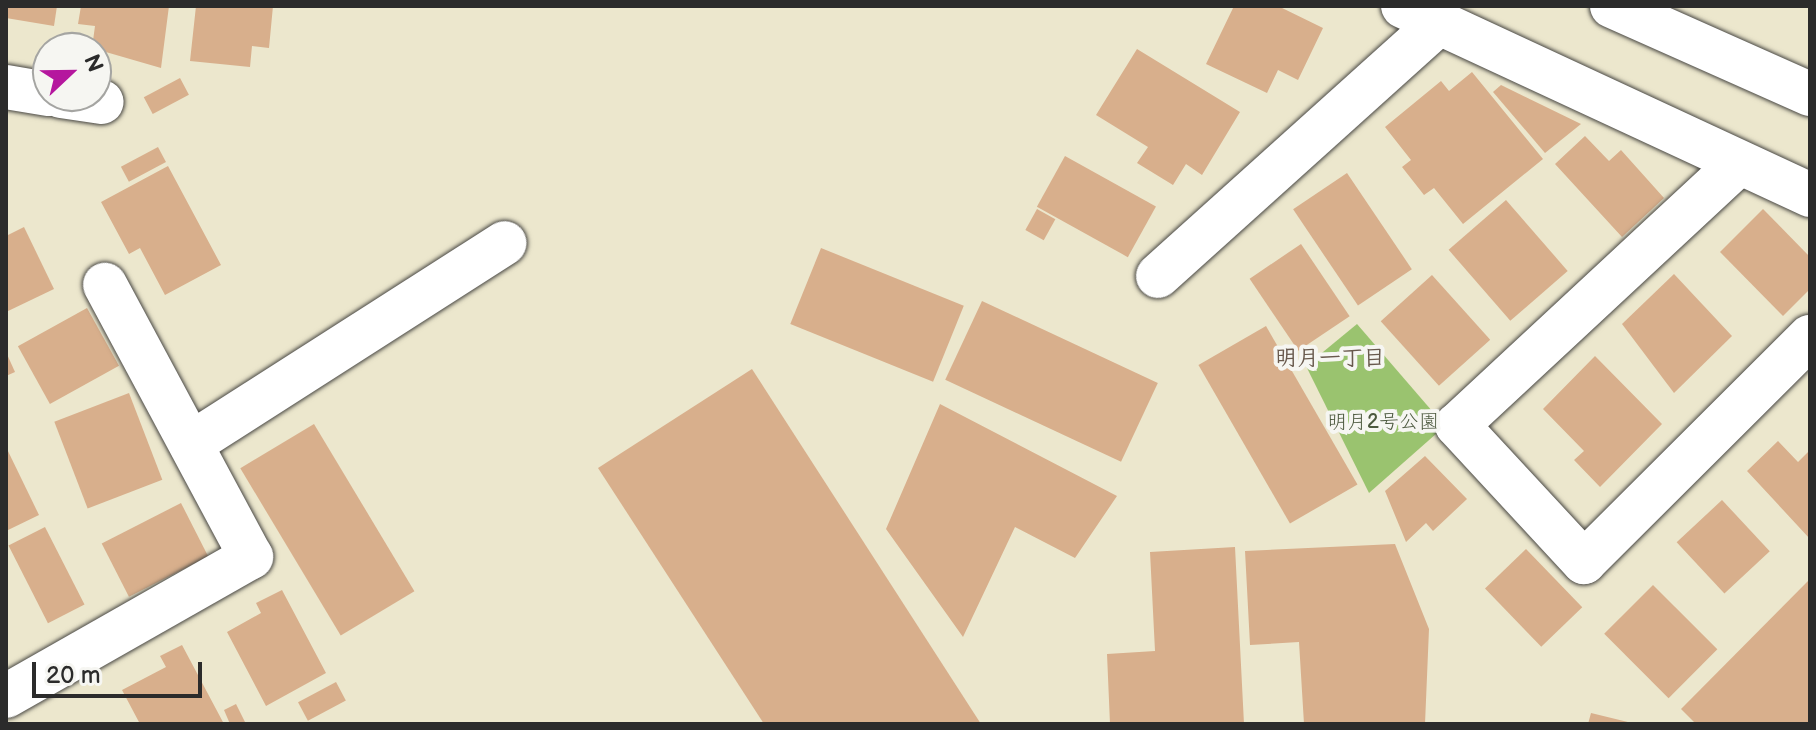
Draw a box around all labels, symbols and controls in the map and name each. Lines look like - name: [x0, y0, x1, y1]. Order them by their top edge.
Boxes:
- north arrow: [32, 32, 112, 112]
- text: N: [77, 51, 108, 76]
- district label: 明月一丁目: [1275, 346, 1385, 372]
- park label: 明月2号公園: [1327, 410, 1439, 434]
- scale bar: [36, 646, 206, 696]
- text: 20 m: [46, 661, 101, 690]

